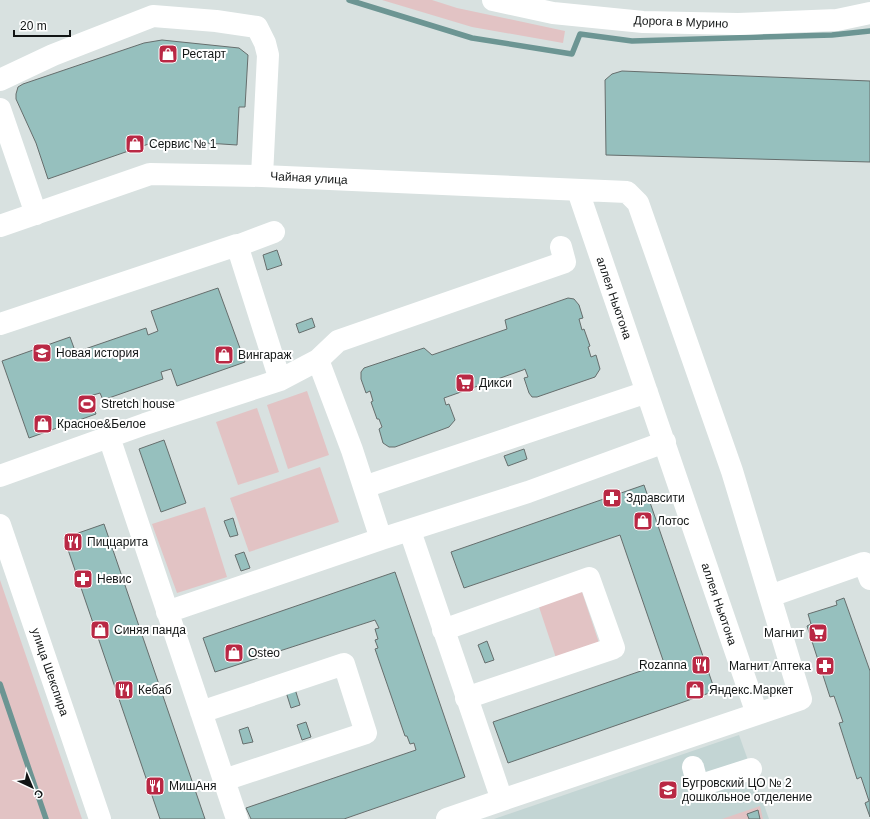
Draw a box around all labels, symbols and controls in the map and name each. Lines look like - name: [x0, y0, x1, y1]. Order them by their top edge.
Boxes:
- scale bar: [14, 12, 70, 38]
- street label: Дорога в Мурино: [633, 13, 729, 31]
- text: 20 m: [20, 19, 47, 33]
- shop icon: Рестарт: [157, 43, 179, 65]
- place label: Рестарт: [182, 47, 227, 61]
- shop icon: Сервис № 1: [124, 133, 146, 155]
- place label: Сервис № 1: [149, 137, 217, 151]
- street label: Чайная улица: [270, 169, 348, 187]
- street label: аллея Ньютона: [593, 255, 635, 341]
- school or university icon: Новая история: [31, 342, 53, 364]
- shop icon: Вингараж: [213, 344, 235, 366]
- place label: Новая история: [56, 346, 139, 360]
- place label: Вингараж: [238, 348, 292, 362]
- supermarket icon: Дикси: [454, 372, 476, 394]
- place label: Дикси: [479, 376, 512, 390]
- sports icon: Stretch house: [76, 393, 98, 415]
- place label: Stretch house: [101, 397, 175, 411]
- shop icon: Красное&Белое: [32, 413, 54, 435]
- place label: Красное&Белое: [57, 417, 146, 431]
- pharmacy icon: Здравсити: [601, 487, 623, 509]
- place label: Здравсити: [626, 491, 685, 505]
- shop icon: Лотос: [632, 510, 654, 532]
- place label: Лотос: [657, 514, 689, 528]
- restaurant icon: Пиццарита: [62, 531, 84, 553]
- place label: Пиццарита: [87, 535, 148, 549]
- street label: аллея Ньютона: [698, 561, 740, 647]
- pharmacy icon: Невис: [72, 568, 94, 590]
- place label: Невис: [97, 572, 131, 586]
- shop icon: Синяя панда: [89, 619, 111, 641]
- supermarket icon: Магнит: [807, 622, 829, 644]
- place label: Синяя панда: [114, 623, 186, 637]
- street label: улица Шекспира: [28, 626, 72, 718]
- place label: Магнит: [764, 626, 804, 640]
- shop icon: Osteo: [223, 642, 245, 664]
- place label: Osteo: [248, 646, 280, 660]
- restaurant icon: Rozanna: [690, 654, 712, 676]
- pharmacy icon: Магнит Аптека: [814, 655, 836, 677]
- place label: Rozanna: [639, 658, 687, 672]
- place label: Магнит Аптека: [729, 659, 811, 673]
- restaurant icon: Кебаб: [113, 679, 135, 701]
- shop icon: Яндекс.Маркет: [684, 679, 706, 701]
- place label: Кебаб: [138, 683, 172, 697]
- place label: Яндекс.Маркет: [709, 683, 794, 697]
- north arrow: [12, 767, 52, 807]
- restaurant icon: МишАня: [144, 775, 166, 797]
- place label: Бугровский ЦО № 2 дошкольное отделение: [682, 776, 812, 804]
- place label: МишАня: [169, 779, 216, 793]
- school or university icon: Бугровский ЦО № 2 дошкольное отделение: [657, 779, 679, 801]
- text: С: [32, 787, 46, 801]

